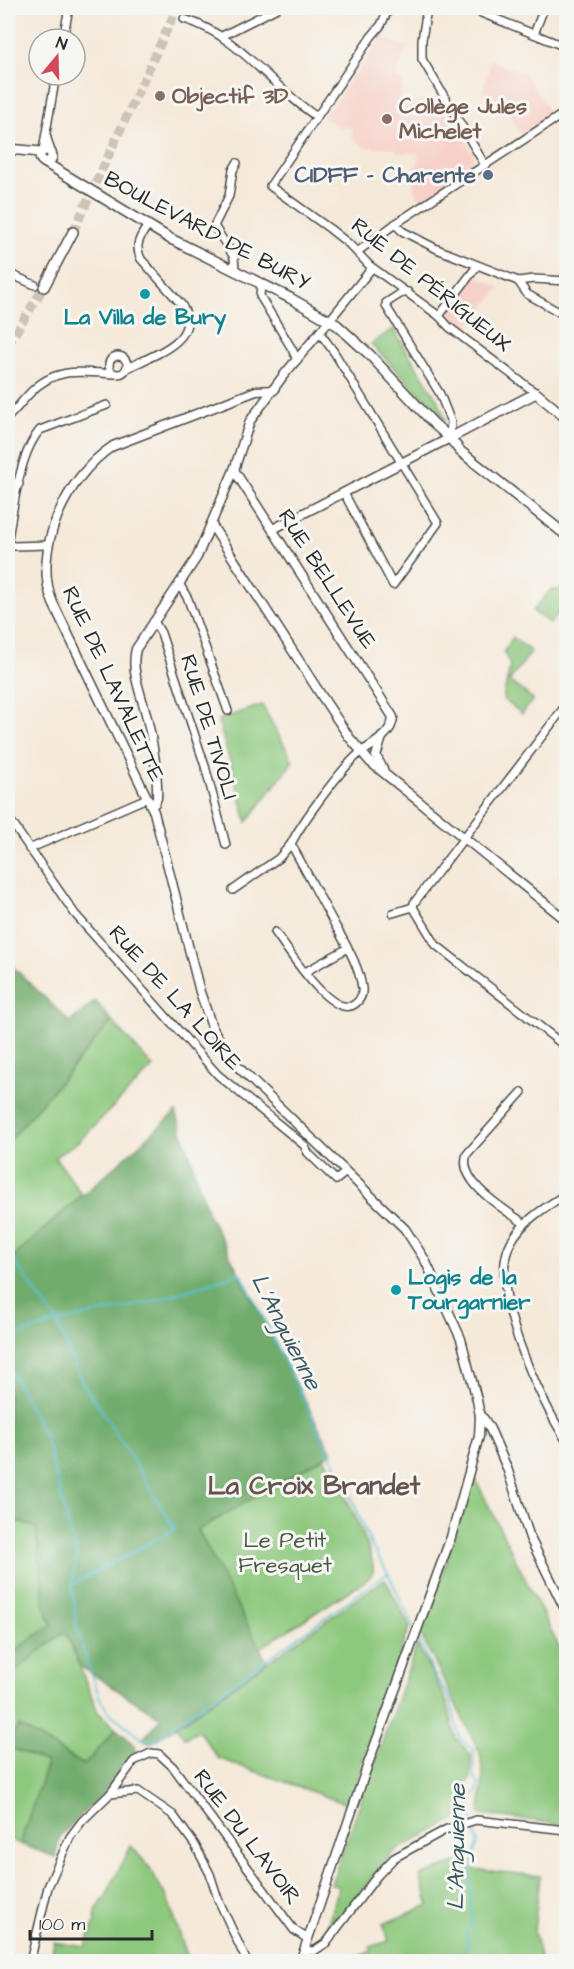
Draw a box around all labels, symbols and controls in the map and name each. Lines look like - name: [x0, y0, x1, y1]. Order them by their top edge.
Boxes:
- north arrow: [27, 27, 87, 87]
- text: N: [53, 32, 70, 56]
- place label: Objectif 3D: [172, 81, 289, 112]
- marker: Objectif 3D: [153, 89, 167, 103]
- place label: Collège Jules Michelet: [399, 91, 527, 147]
- marker: Collège Jules Michelet: [380, 112, 394, 126]
- place label: CIDFF - Charente: [294, 160, 476, 191]
- street label: BOULEVARD DE BURY: [99, 164, 316, 299]
- marker: CIDFF - Charente: [481, 168, 495, 182]
- street label: RUE DE PÉRIGUEUX: [344, 211, 518, 359]
- marker: La Villa de Bury: [138, 287, 152, 301]
- place label: La Villa de Bury: [64, 302, 227, 335]
- street label: RUE BELLEVUE: [270, 503, 384, 655]
- street label: RUE DE LAVALETTE: [54, 581, 172, 787]
- street label: RUE DE TIVOLI: [172, 651, 246, 803]
- street label: RUE DE LA LOIRE: [101, 918, 249, 1078]
- place label: Logis de la Tourgarnier: [407, 1262, 531, 1319]
- water label: L'Anguienne: [241, 1268, 330, 1397]
- marker: Logis de la Tourgarnier: [389, 1283, 403, 1297]
- district label: La Croix Brandet: [208, 1468, 421, 1504]
- park label: Le Petit Fresquet: [238, 1525, 332, 1581]
- street label: RUE DU LAVOIR: [186, 1763, 308, 1911]
- water label: L'Anguienne: [439, 1783, 476, 1910]
- scale bar: [30, 1903, 152, 1941]
- text: 100 m: [39, 1912, 85, 1937]

